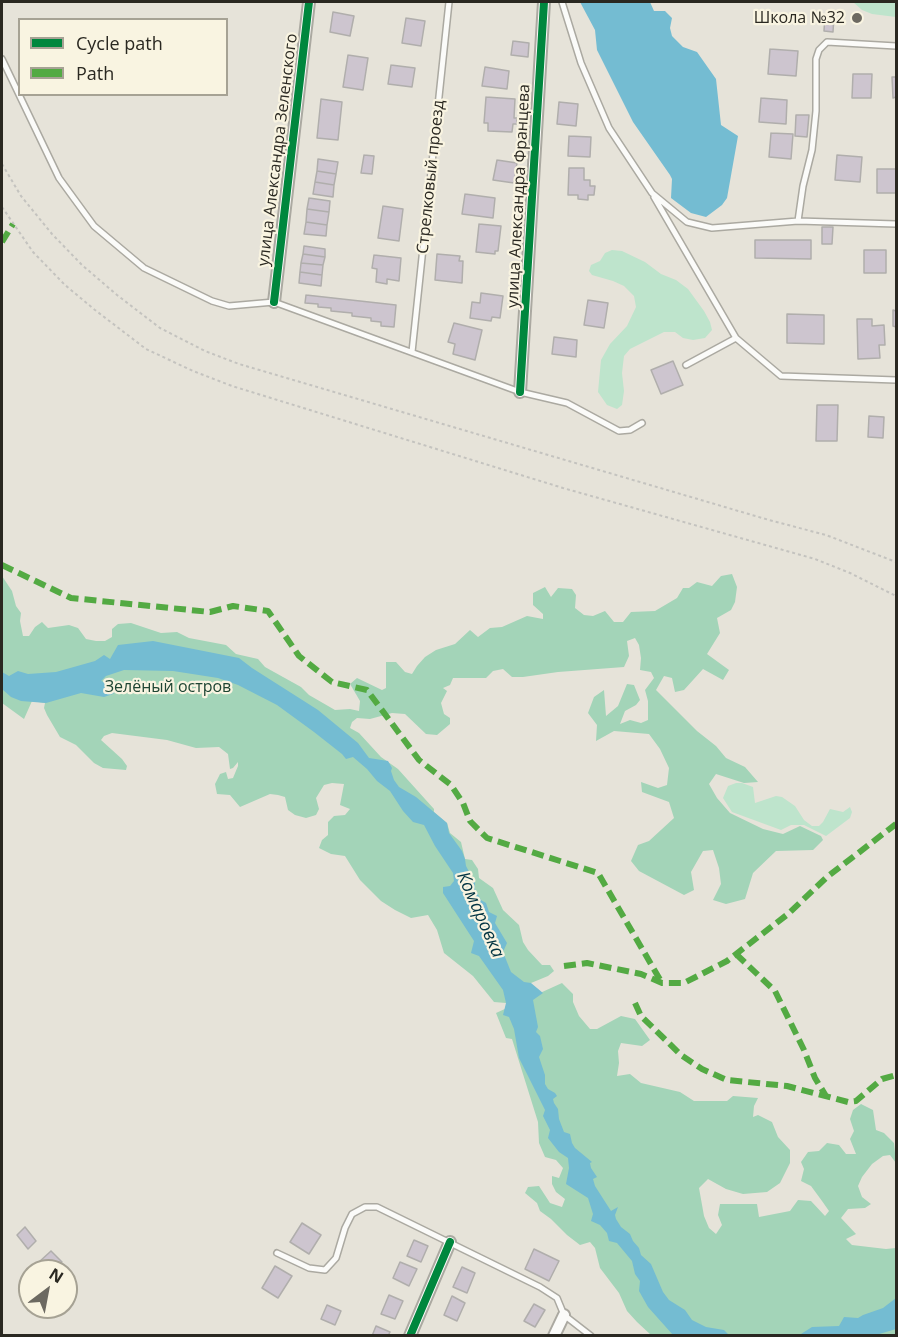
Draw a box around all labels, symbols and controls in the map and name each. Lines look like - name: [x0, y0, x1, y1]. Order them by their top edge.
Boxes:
- place label: Школа №32: [754, 8, 845, 28]
- marker: Школа №32: [850, 11, 864, 25]
- legend: [18, 18, 228, 96]
- text: Cycle path: [76, 31, 163, 55]
- street label: улица Александра Зеленского: [254, 33, 302, 267]
- text: Path: [76, 61, 114, 85]
- street label: улица Александра Францева: [504, 84, 534, 308]
- street label: Стрелковый проезд: [413, 99, 449, 255]
- park label: Зелёный остров: [105, 677, 231, 697]
- water label: Комаровка: [451, 869, 509, 961]
- north arrow: [18, 1259, 78, 1319]
- text: N: [45, 1263, 68, 1288]

